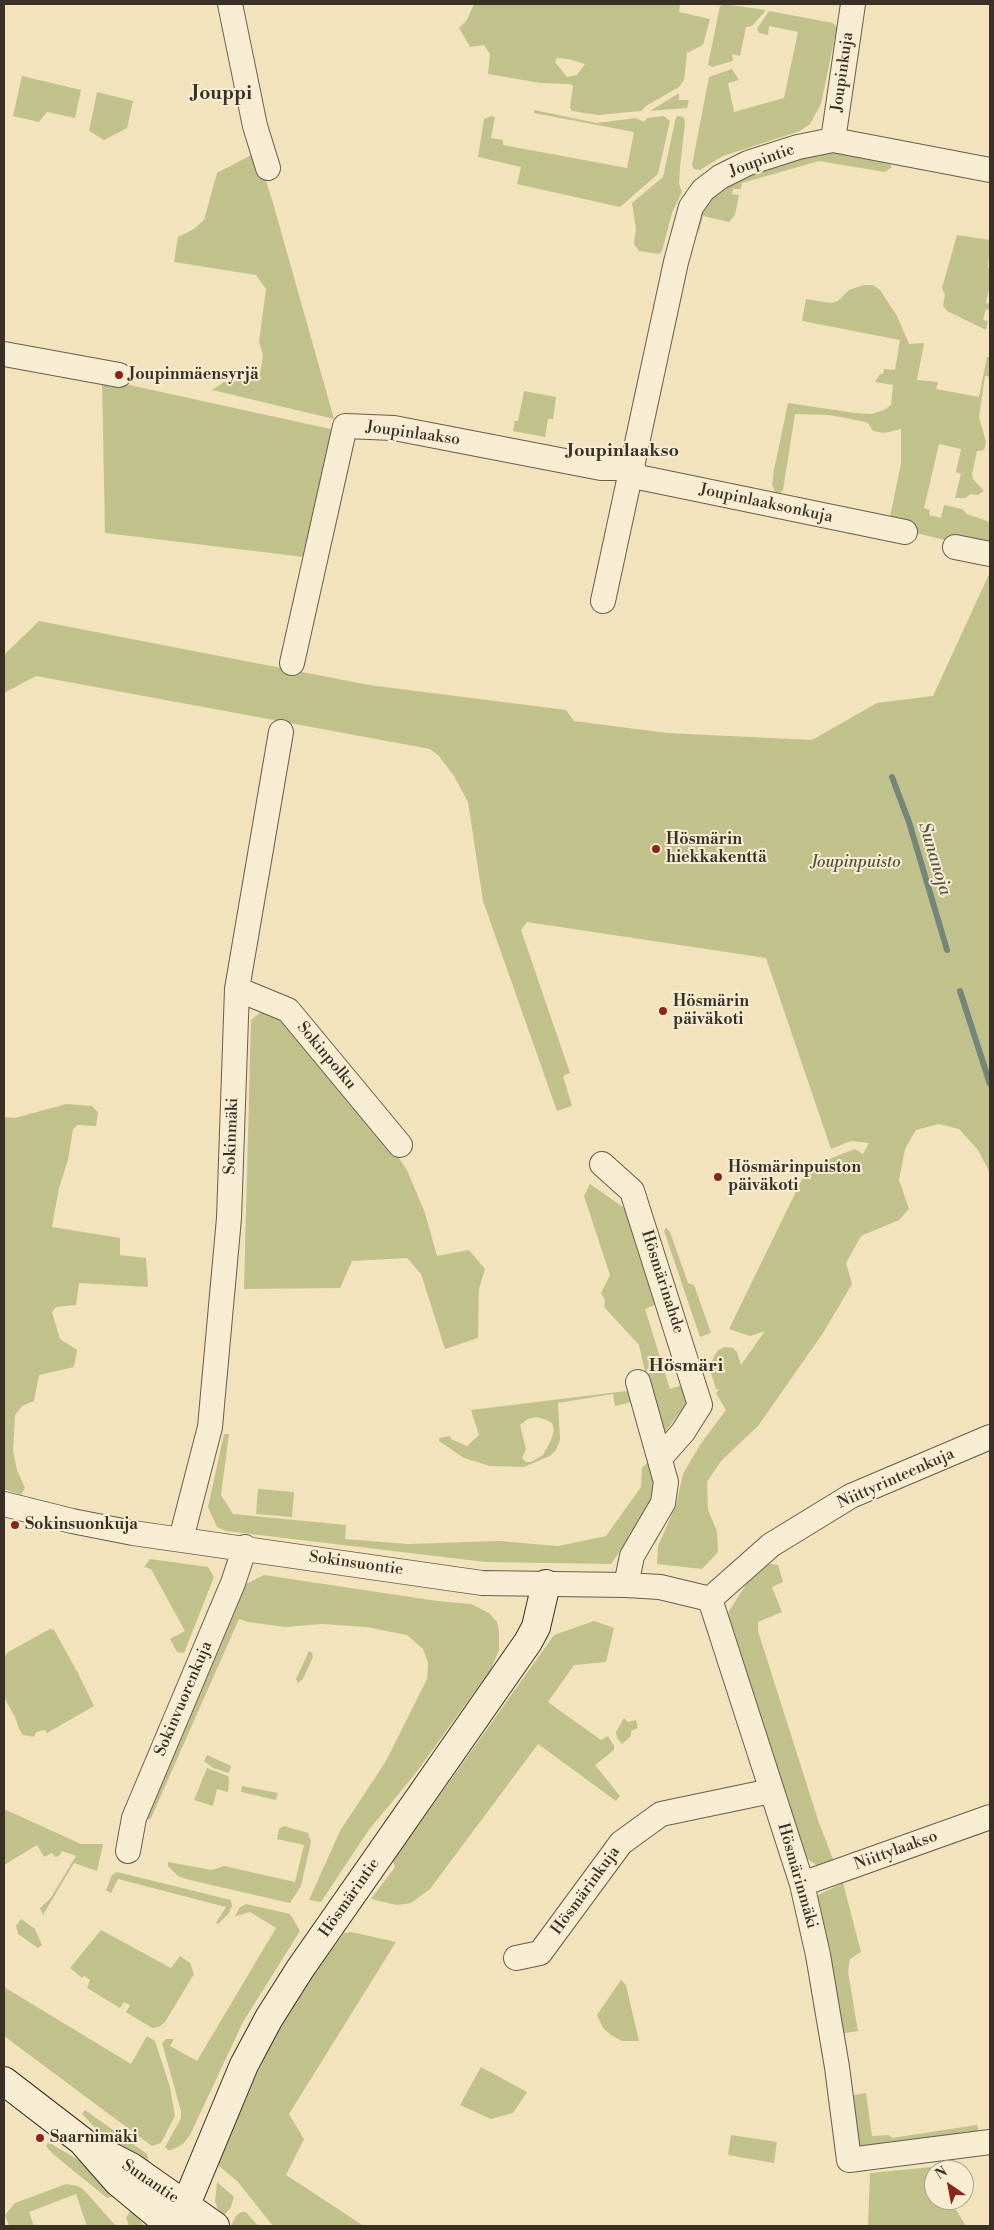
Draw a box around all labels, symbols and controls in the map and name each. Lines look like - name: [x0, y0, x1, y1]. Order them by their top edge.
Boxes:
- street label: Joupinkuja: [828, 31, 858, 113]
- district label: Jouppi: [192, 83, 252, 105]
- street label: Joupintie: [727, 140, 797, 182]
- place label: Joupinmäensyrjä: [129, 365, 259, 385]
- marker: Joupinmäensyrjä: [113, 369, 125, 381]
- street label: Joupinlaakso: [365, 418, 461, 450]
- district label: Joupinlaakso: [567, 441, 679, 463]
- street label: Joupinlaaksonkuja: [698, 480, 834, 528]
- water label: Sunanoja: [913, 820, 955, 898]
- place label: Hösmärin hiekkakenttä: [666, 830, 767, 868]
- marker: Hösmärin hiekkakenttä: [650, 843, 662, 855]
- park label: Joupinpuisto: [811, 853, 901, 873]
- place label: Hösmärin päiväkoti: [673, 992, 749, 1030]
- marker: Hösmärin päiväkoti: [657, 1005, 669, 1017]
- street label: Sokinpolku: [292, 1018, 360, 1094]
- street label: Sokinmäki: [221, 1097, 243, 1175]
- place label: Hösmärinpuiston päiväkoti: [728, 1158, 861, 1196]
- marker: Hösmärinpuiston päiväkoti: [712, 1171, 724, 1183]
- street label: Hösmärinahde: [636, 1228, 688, 1336]
- district label: Hösmäri: [649, 1356, 723, 1378]
- street label: Niittyrinteenkuja: [835, 1445, 957, 1513]
- place label: Sokinsuonkuja: [25, 1515, 138, 1535]
- marker: Sokinsuonkuja: [9, 1519, 21, 1531]
- street label: Sokinsuontie: [308, 1548, 404, 1580]
- street label: Sokinvuorenkuja: [151, 1639, 217, 1759]
- street label: Hösmärinmäki: [773, 1821, 821, 1931]
- street label: Niittylaakso: [852, 1827, 940, 1875]
- street label: Hösmärinkuja: [548, 1843, 624, 1939]
- street label: Hösmärintie: [316, 1855, 384, 1941]
- place label: Saarnimäki: [50, 2128, 138, 2148]
- marker: Saarnimäki: [34, 2132, 46, 2144]
- street label: Sunantie: [118, 2156, 182, 2208]
- north arrow: [924, 2160, 974, 2210]
- text: N: [932, 2163, 951, 2184]

